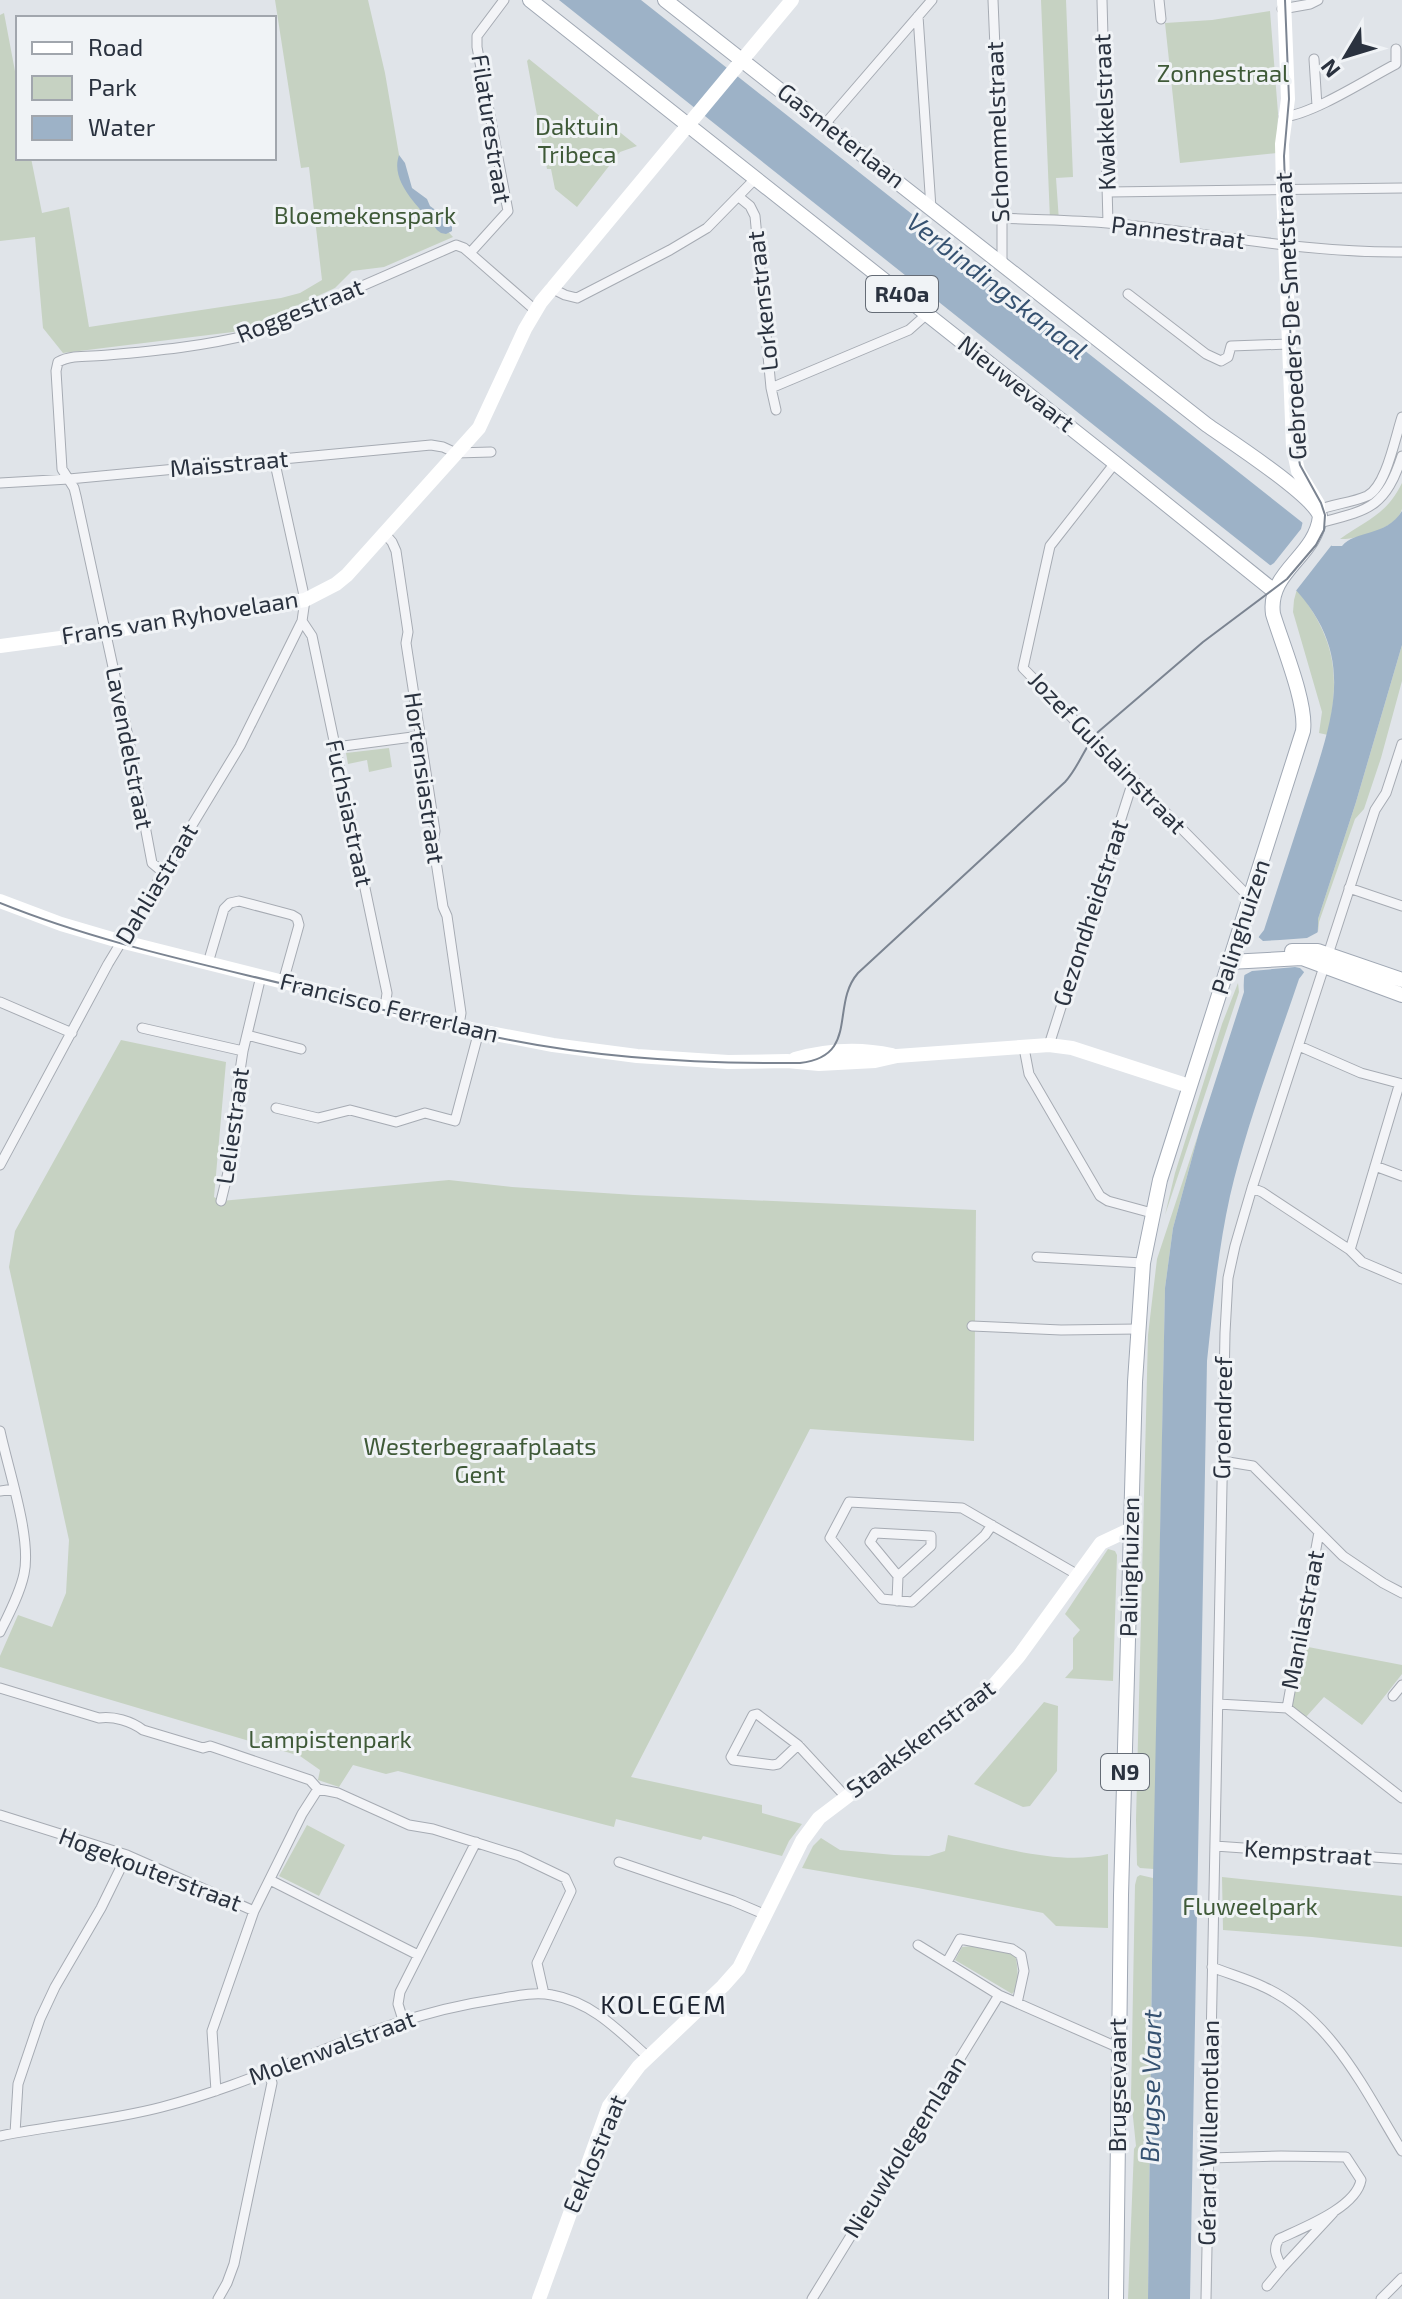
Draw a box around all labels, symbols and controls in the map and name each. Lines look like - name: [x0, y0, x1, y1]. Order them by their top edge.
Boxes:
- legend: [16, 16, 276, 160]
- north arrow: [1306, 16, 1386, 96]
- text: Road: [88, 32, 143, 61]
- street label: Kwakkelstraat: [1086, 33, 1121, 191]
- street label: Schommelstraat: [979, 41, 1014, 223]
- street label: Filaturestraat: [466, 52, 519, 205]
- text: N: [1314, 55, 1345, 83]
- park label: Zonnestraal: [1157, 58, 1289, 87]
- text: Park: [88, 72, 137, 101]
- street label: Gasmeterlaan: [773, 76, 911, 193]
- park label: Daktuin Tribeca: [535, 111, 619, 168]
- text: Water: [88, 112, 156, 141]
- street label: Gebroeders De Smetstraat: [1267, 171, 1312, 461]
- park label: Bloemekenspark: [274, 200, 456, 229]
- water label: Verbindingskanaal: [901, 205, 1094, 365]
- street label: Pannestraat: [1110, 209, 1247, 254]
- street label: Lorkenstraat: [740, 230, 783, 373]
- street label: Roggestraat: [232, 271, 367, 348]
- road number: R40a: [866, 276, 938, 312]
- street label: Nieuwevaart: [953, 328, 1081, 437]
- street label: Maïsstraat: [168, 443, 289, 482]
- street label: Frans van Ryhovelaan: [59, 583, 300, 650]
- street label: Lavendelstraat: [100, 664, 160, 832]
- street label: Jozef Guislainstraat: [1023, 665, 1193, 839]
- street label: Hortensiastraat: [399, 690, 452, 865]
- street label: Fuchsiastraat: [321, 736, 380, 889]
- street label: Gezondheidstraat: [1046, 816, 1133, 1010]
- street label: Dahliastraat: [108, 818, 203, 949]
- street label: Palinghuizen: [1204, 855, 1275, 998]
- street label: Francisco Ferrerlaan: [277, 965, 502, 1048]
- street label: Leliestraat: [209, 1066, 254, 1186]
- street label: Groendreef: [1206, 1355, 1237, 1480]
- park label: Westerbegraafplaats Gent: [364, 1431, 596, 1488]
- street label: Palinghuizen: [1113, 1497, 1144, 1637]
- street label: Manilastraat: [1274, 1548, 1329, 1692]
- street label: Staakskenstraat: [840, 1673, 1000, 1803]
- park label: Lampistenpark: [248, 1724, 412, 1753]
- road number: N9: [1101, 1754, 1149, 1790]
- street label: Hogekouterstraat: [55, 1820, 246, 1917]
- street label: Kempstraat: [1243, 1833, 1373, 1870]
- park label: Fluweelpark: [1182, 1891, 1318, 1920]
- district label: KOLEGEM: [600, 1988, 728, 2019]
- street label: Molenwalstraat: [244, 2003, 419, 2090]
- water label: Brugse Vaart: [1133, 2009, 1166, 2163]
- street label: Brugsevaart: [1102, 2018, 1131, 2152]
- street label: Gérard Willemotlaan: [1191, 2020, 1224, 2246]
- street label: Nieuwkolegemlaan: [836, 2050, 971, 2243]
- street label: Eeklostraat: [556, 2090, 632, 2217]

